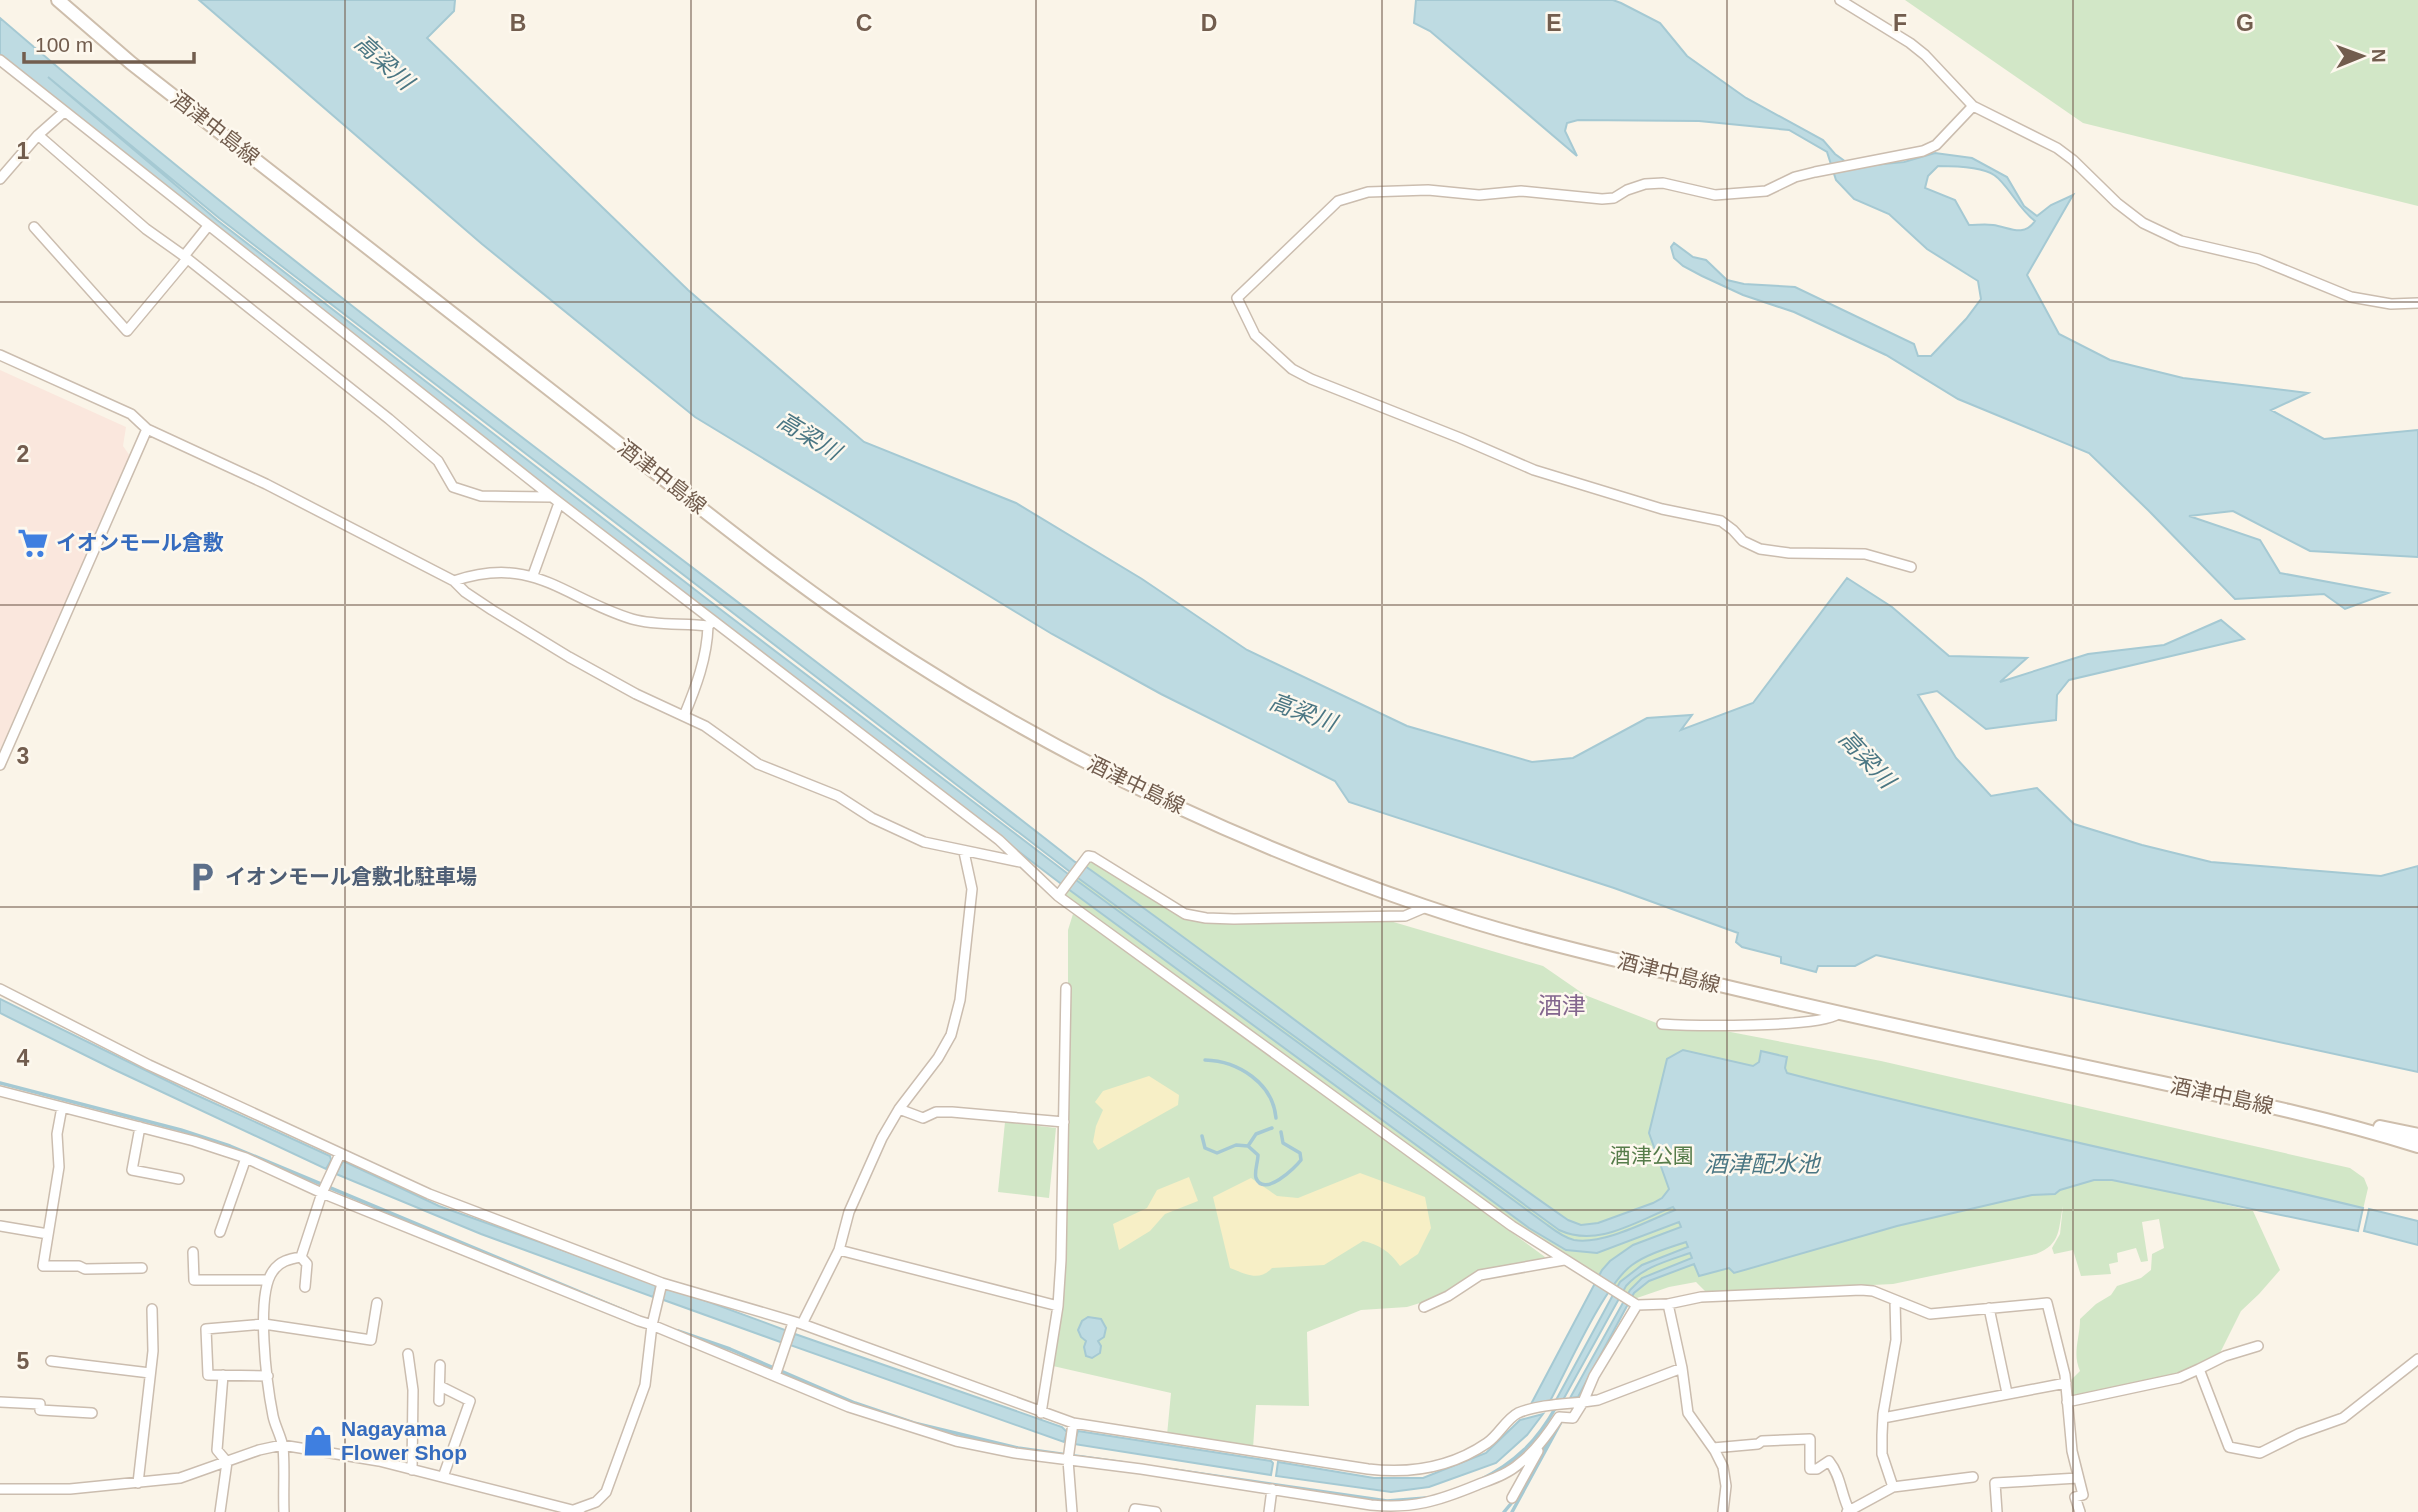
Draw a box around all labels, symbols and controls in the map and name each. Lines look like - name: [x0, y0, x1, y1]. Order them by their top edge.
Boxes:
- text: B: [510, 10, 526, 36]
- text: C: [856, 10, 872, 36]
- text: D: [1201, 10, 1217, 36]
- text: E: [1546, 10, 1562, 36]
- text: F: [1893, 10, 1907, 36]
- text: G: [2236, 10, 2254, 36]
- scale bar: [24, 21, 194, 65]
- north arrow: [2327, 21, 2397, 91]
- water label: 高梁川: [350, 29, 421, 97]
- text: 100 m: [35, 33, 93, 56]
- text: N: [2368, 49, 2389, 63]
- street label: 酒津中島線: [167, 86, 264, 169]
- text: 1: [17, 138, 30, 164]
- water label: 高梁川: [773, 407, 848, 466]
- street label: 酒津中島線: [614, 435, 711, 518]
- text: 2: [17, 441, 29, 467]
- supermarket icon: イオンモール倉敷: [16, 526, 50, 560]
- place label: イオンモール倉敷: [56, 531, 224, 554]
- water label: 高梁川: [1266, 688, 1343, 737]
- water label: 高梁川: [1834, 725, 1902, 795]
- text: 3: [17, 743, 29, 769]
- street label: 酒津中島線: [1084, 751, 1188, 818]
- parking icon: イオンモール倉敷北駐車場: [185, 860, 219, 894]
- place label: イオンモール倉敷北駐車場: [225, 865, 477, 888]
- street label: 酒津中島線: [1615, 949, 1723, 996]
- district label: 酒津: [1538, 992, 1586, 1019]
- text: 4: [17, 1045, 30, 1071]
- street label: 酒津中島線: [2168, 1073, 2276, 1118]
- park label: 酒津公園: [1610, 1144, 1694, 1167]
- water label: 酒津配水池: [1705, 1151, 1822, 1177]
- text: 5: [17, 1348, 30, 1374]
- place label: Nagayama Flower Shop: [341, 1417, 467, 1464]
- shop icon: Nagayama Flower Shop: [301, 1424, 335, 1458]

